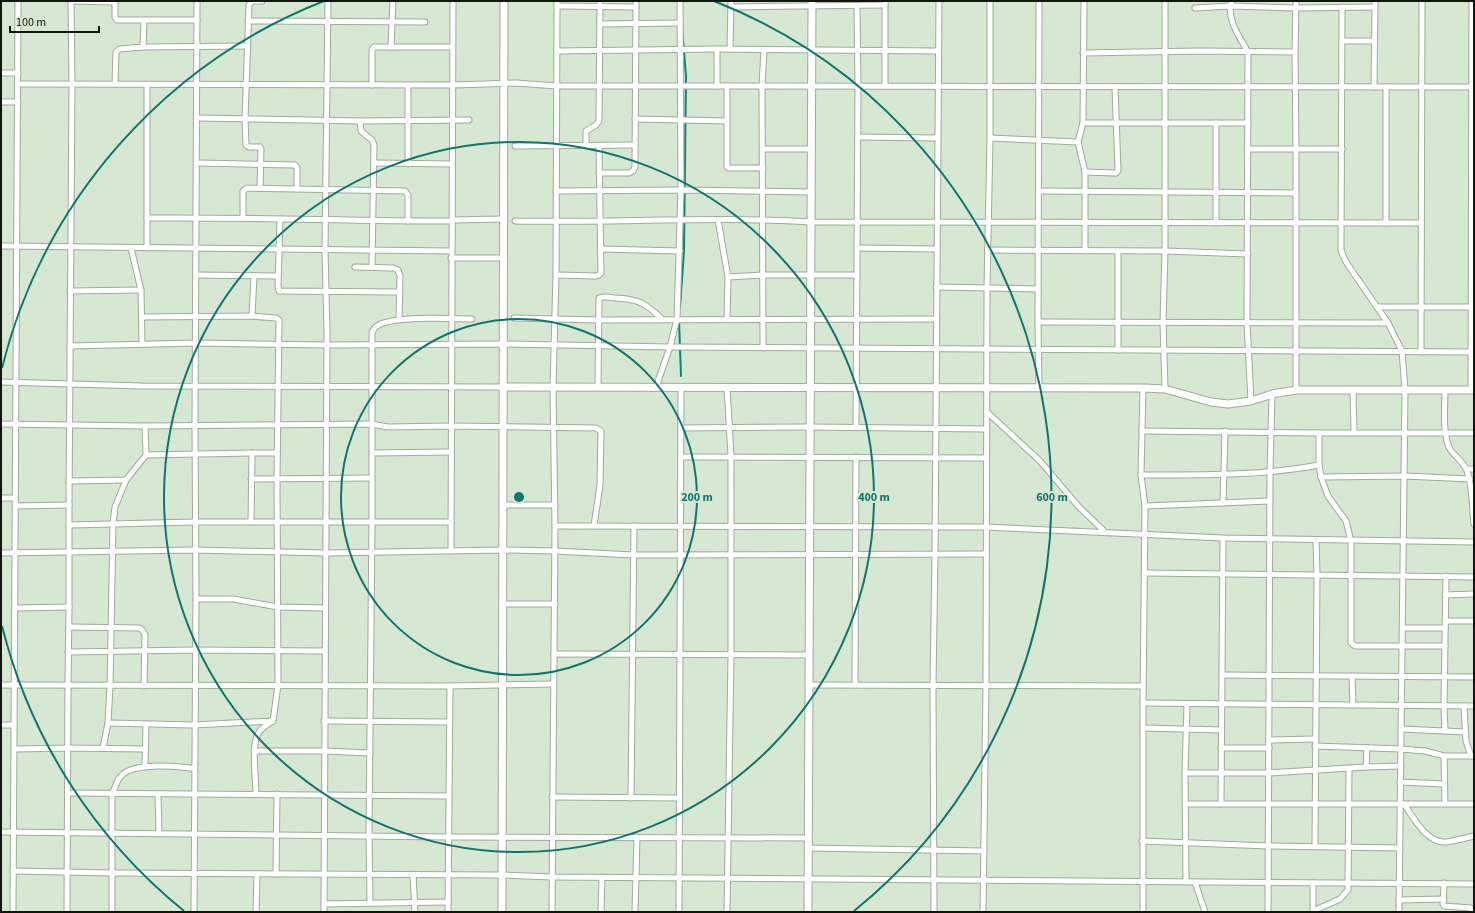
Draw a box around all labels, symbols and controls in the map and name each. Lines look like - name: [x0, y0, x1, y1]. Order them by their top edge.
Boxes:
- scale bar: [10, 8, 99, 34]
- text: 100 m: [16, 14, 46, 31]
- text: 200 m: [681, 489, 713, 506]
- text: 400 m: [858, 489, 890, 506]
- text: 600 m: [1036, 489, 1068, 506]
- centre of rings: [512, 490, 526, 504]

